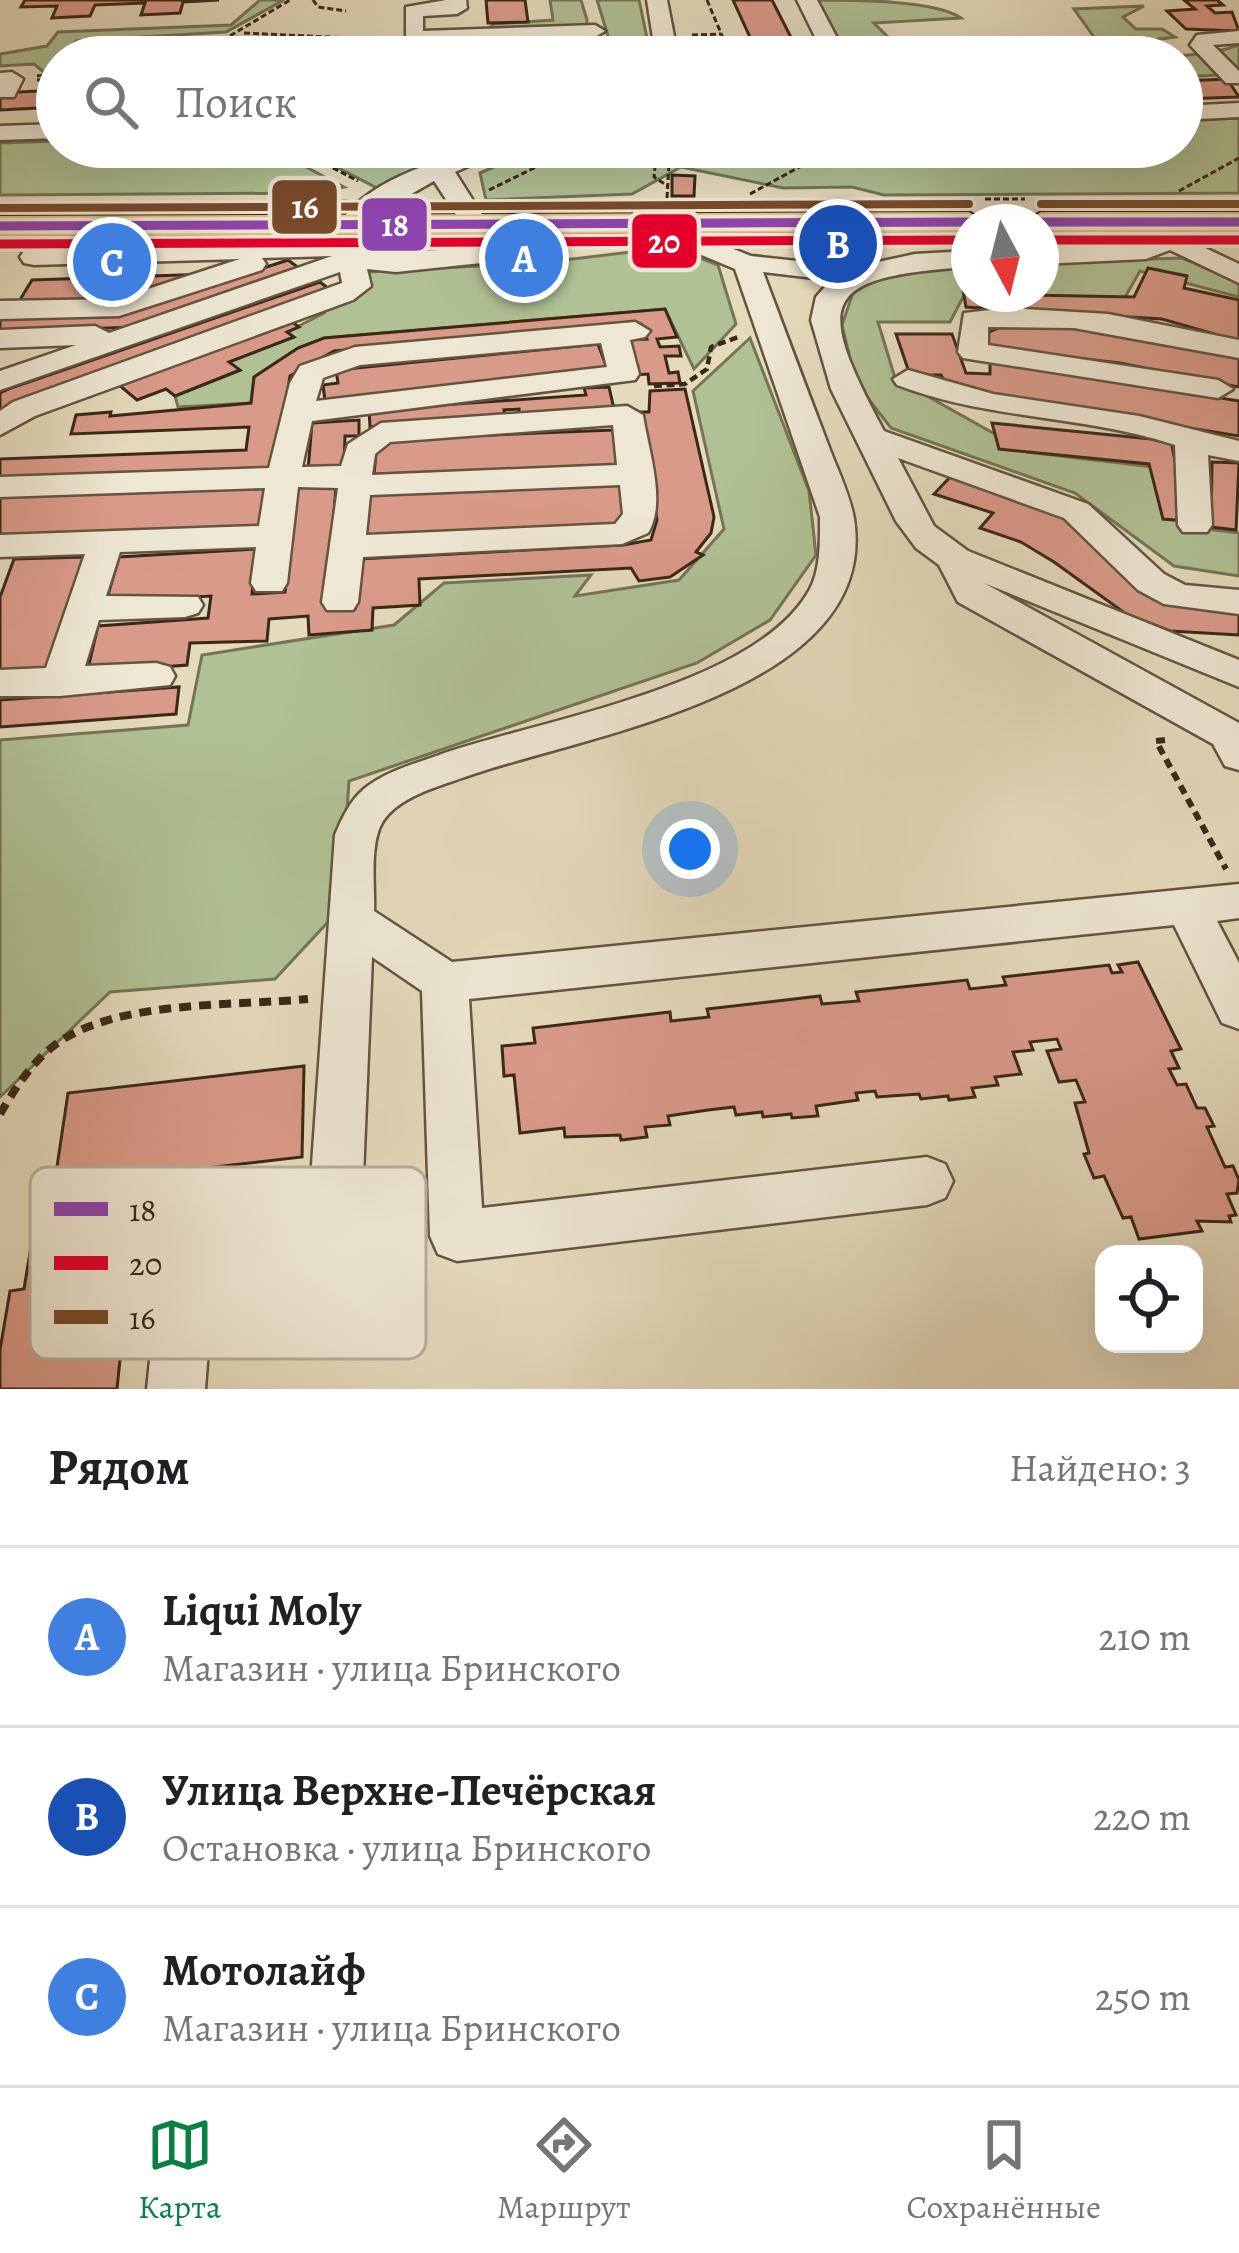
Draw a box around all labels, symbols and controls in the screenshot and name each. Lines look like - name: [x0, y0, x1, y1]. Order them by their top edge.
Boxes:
- search box: [36, 36, 1203, 168]
- icon: search: [78, 69, 144, 135]
- text: Поиск: [174, 71, 297, 133]
- line badge: 16: [270, 178, 339, 236]
- text: 16: [291, 184, 319, 229]
- line badge: 18: [360, 196, 429, 253]
- pin: B: [799, 199, 877, 289]
- text: 18: [381, 202, 409, 247]
- north arrow: [951, 204, 1059, 312]
- line badge: 20: [630, 212, 699, 270]
- pin: A: [485, 213, 563, 303]
- pin: C: [73, 217, 151, 307]
- text: 20: [648, 219, 680, 264]
- your location: [660, 819, 720, 879]
- legend: [30, 1167, 426, 1359]
- text: 18: [129, 1187, 156, 1232]
- text: 20: [129, 1241, 162, 1286]
- map controls: [1095, 1245, 1203, 1353]
- button: locate: [1095, 1245, 1203, 1353]
- text: 16: [129, 1295, 156, 1340]
- text: Рядом: [48, 1432, 190, 1502]
- text: Найдено: 3: [1009, 1441, 1191, 1494]
- text: Liqui Moly: [162, 1579, 361, 1641]
- text: A: [75, 1610, 99, 1663]
- text: 210 m: [1098, 1610, 1191, 1663]
- text: Магазин · улица Бринского: [162, 1641, 621, 1694]
- text: Улица Верхне-Печёрская: [162, 1759, 656, 1821]
- text: B: [75, 1790, 99, 1843]
- text: 220 m: [1093, 1790, 1191, 1843]
- text: Остановка · улица Бринского: [162, 1821, 651, 1874]
- text: Мотолайф: [162, 1939, 366, 2001]
- text: C: [75, 1970, 99, 2023]
- text: 250 m: [1095, 1970, 1191, 2023]
- text: Магазин · улица Бринского: [162, 2001, 621, 2054]
- tab: Карта: [138, 2112, 221, 2229]
- tab: Маршрут: [497, 2112, 631, 2229]
- tab: Сохранённые: [906, 2112, 1101, 2229]

